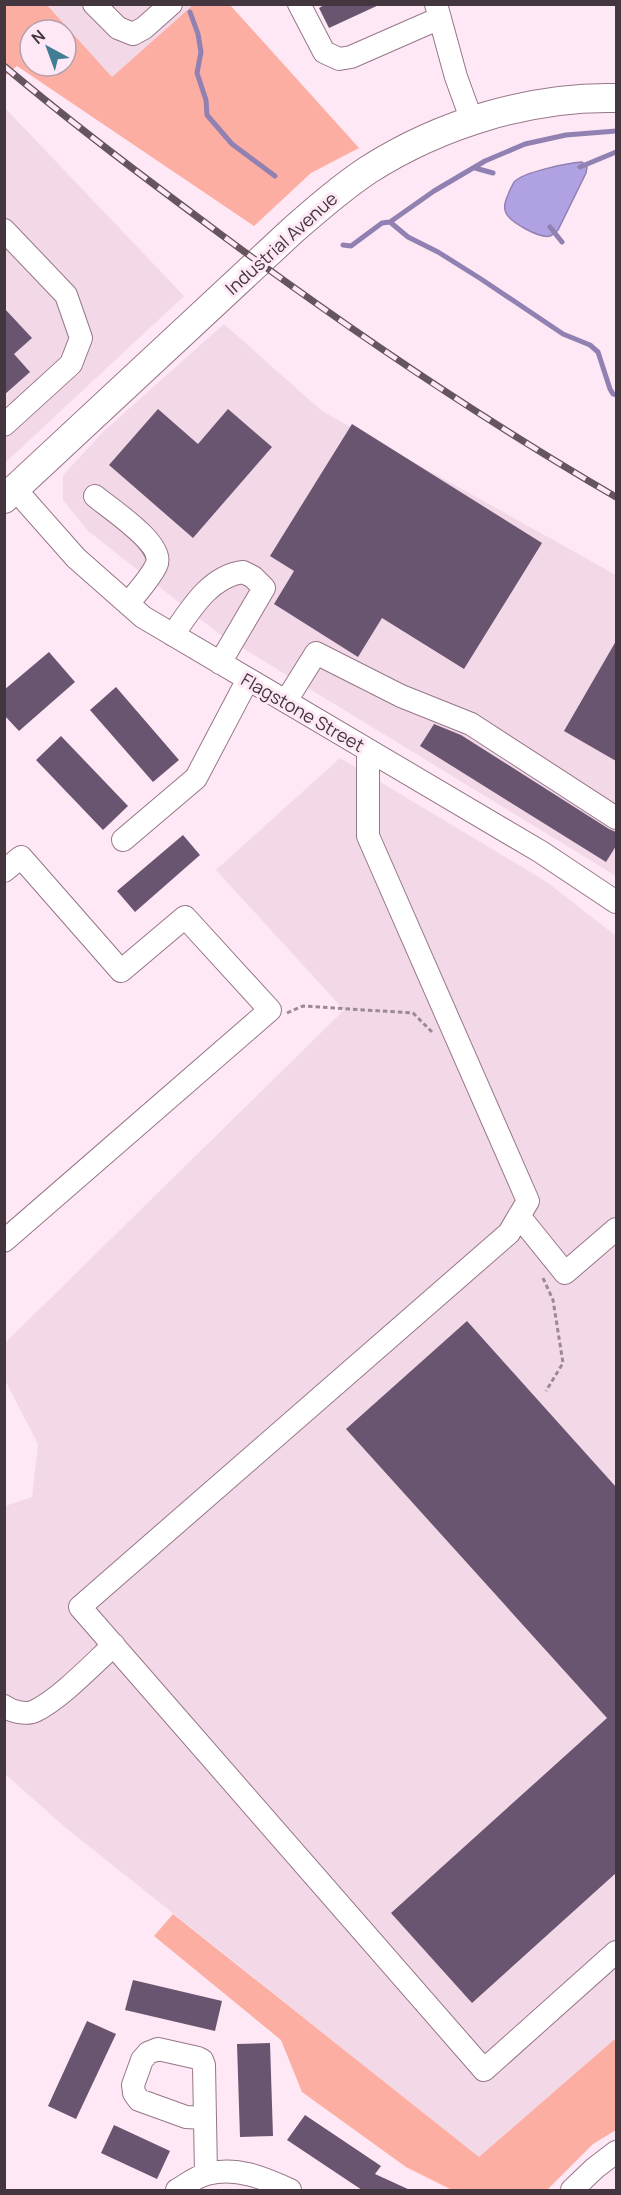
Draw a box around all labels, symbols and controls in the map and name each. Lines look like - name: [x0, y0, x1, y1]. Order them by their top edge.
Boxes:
- north arrow: [18, 18, 78, 78]
- text: N: [27, 25, 50, 49]
- street label: Industrial Avenue: [220, 186, 342, 300]
- street label: Flagstone Street: [237, 667, 369, 757]

